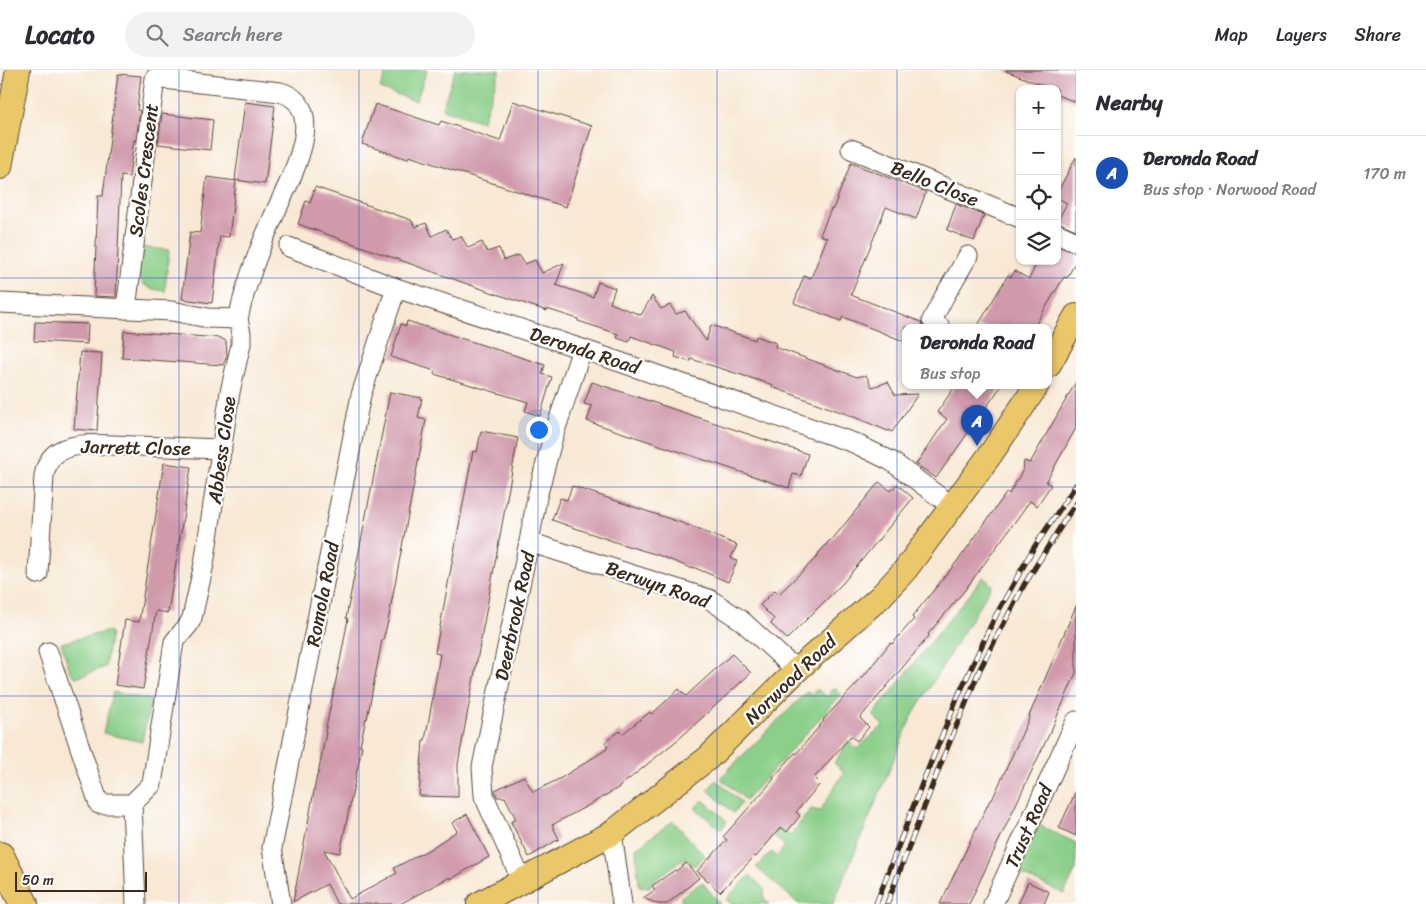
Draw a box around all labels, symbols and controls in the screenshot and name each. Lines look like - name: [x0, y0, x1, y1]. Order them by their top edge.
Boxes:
- search box: [125, 12, 475, 57]
- text: Locato: [25, 14, 95, 56]
- text: Search here: [183, 18, 283, 51]
- text: Map: [1215, 19, 1248, 51]
- text: Layers: [1276, 19, 1327, 51]
- text: Share: [1355, 19, 1401, 51]
- icon: search: [143, 21, 171, 49]
- text: Nearby: [1096, 84, 1162, 122]
- map controls: [1016, 85, 1061, 265]
- button: +: [1016, 85, 1061, 130]
- street label: Scoles Crescent: [119, 101, 168, 239]
- button: −: [1016, 130, 1061, 175]
- text: Deronda Road: [1143, 142, 1257, 175]
- street label: Bello Close: [886, 151, 984, 216]
- text: A: [1107, 159, 1117, 188]
- text: 170 m: [1363, 159, 1406, 188]
- button: locate: [1016, 175, 1061, 220]
- text: Bus stop · Norwood Road: [1143, 175, 1316, 204]
- button: layers: [1016, 220, 1061, 265]
- street label: Deronda Road: [526, 317, 646, 384]
- popup: [902, 324, 1052, 389]
- text: Deronda Road: [920, 326, 1034, 359]
- text: Bus stop: [920, 359, 981, 388]
- street label: Abbess Close: [197, 394, 245, 507]
- pin: A: [961, 405, 993, 446]
- your location: [526, 417, 552, 443]
- street label: Jarrett Close: [80, 430, 191, 465]
- street label: Romola Road: [296, 537, 349, 649]
- street label: Deerbrook Road: [485, 547, 544, 684]
- street label: Berwyn Road: [601, 551, 715, 618]
- street label: Norwood Road: [736, 625, 846, 732]
- street label: Trust Road: [995, 777, 1062, 874]
- text: 50 m: [22, 868, 54, 893]
- scale bar: [15, 869, 148, 892]

